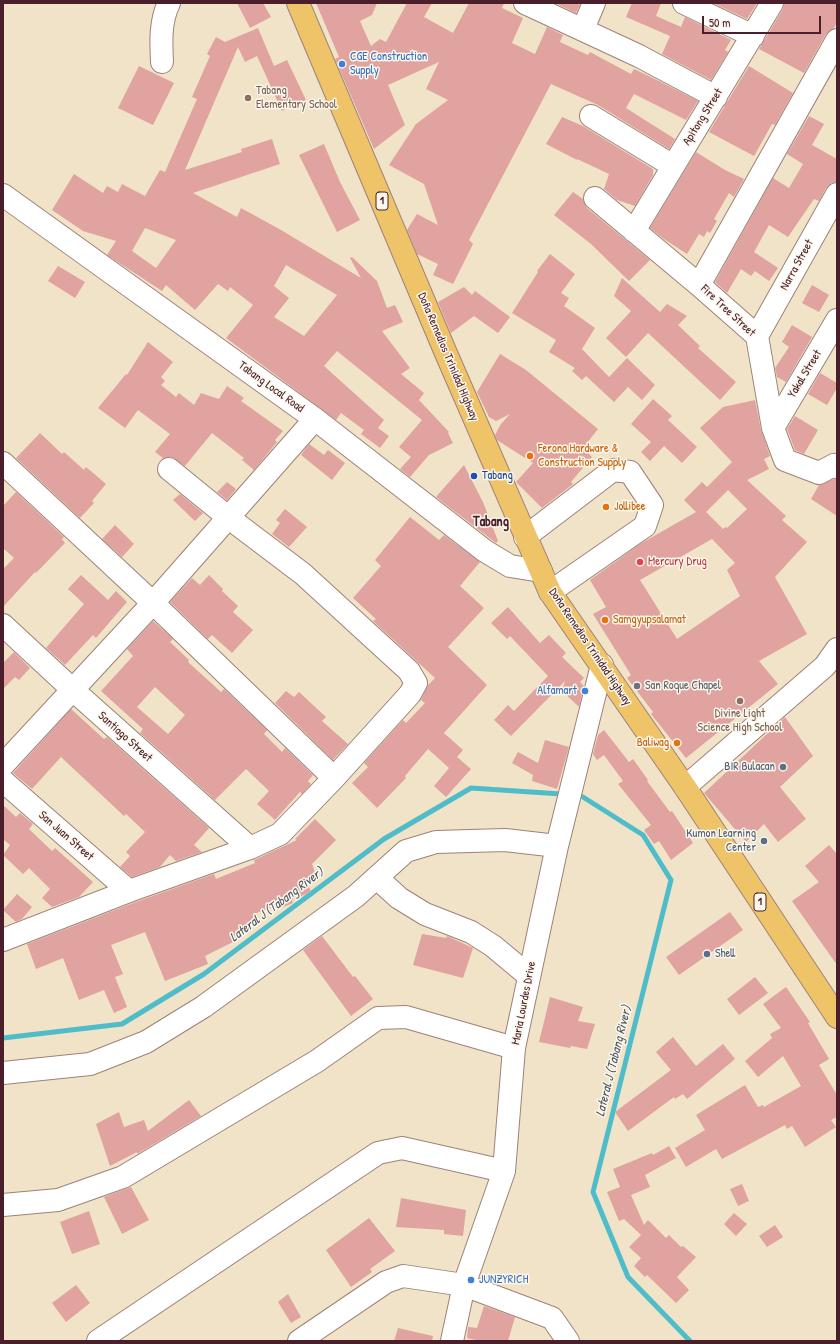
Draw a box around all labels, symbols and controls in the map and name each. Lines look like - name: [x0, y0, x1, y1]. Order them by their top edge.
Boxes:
- scale bar: [704, 8, 823, 34]
- text: 50 m: [709, 14, 730, 31]
- place label: CGE Construction Supply: [350, 50, 427, 78]
- marker: CGE Construction Supply: [337, 59, 347, 69]
- place label: Tabang Elementary School: [256, 84, 337, 112]
- street label: Apitong Street: [680, 86, 726, 148]
- marker: Tabang Elementary School: [243, 93, 253, 103]
- road number: 1: [376, 192, 388, 210]
- street label: Narra Street: [777, 237, 817, 293]
- street label: Fire Tree Street: [698, 282, 758, 340]
- street label: Doña Remedios Trinidad Highway: [414, 291, 482, 423]
- street label: Yakal Street: [785, 347, 825, 401]
- street label: Tabang Local Road: [235, 358, 307, 416]
- place label: Ferona Hardware & Construction Supply: [538, 442, 626, 470]
- marker: Ferona Hardware & Construction Supply: [525, 451, 535, 461]
- place label: Tabang: [482, 469, 513, 483]
- marker: Tabang: [469, 471, 479, 481]
- place label: Jollibee: [614, 500, 646, 514]
- marker: Jollibee: [601, 502, 611, 512]
- district label: Tabang: [473, 514, 509, 530]
- place label: Mercury Drug: [648, 555, 707, 569]
- marker: Mercury Drug: [635, 557, 645, 567]
- street label: Doña Remedios Trinidad Highway: [545, 586, 635, 708]
- place label: Samgyupsalamat: [613, 613, 686, 627]
- marker: Samgyupsalamat: [600, 615, 610, 625]
- place label: San Roque Chapel: [645, 679, 721, 693]
- marker: San Roque Chapel: [632, 681, 642, 691]
- place label: Alfamart: [537, 684, 577, 698]
- marker: Alfamart: [580, 686, 590, 696]
- marker: Divine Light Science High School: [735, 696, 745, 706]
- place label: Divine Light Science High School: [698, 707, 782, 735]
- street label: Santiago Street: [95, 709, 155, 765]
- place label: Baliwag: [637, 736, 669, 750]
- marker: Baliwag: [672, 738, 682, 748]
- place label: BIR Bulacan: [724, 760, 775, 774]
- marker: BIR Bulacan: [778, 762, 788, 772]
- street label: San Juan Street: [35, 808, 97, 864]
- place label: Kumon Learning Center: [686, 827, 756, 855]
- marker: Kumon Learning Center: [759, 836, 769, 846]
- water label: Lateral J (Tabang River): [227, 865, 327, 945]
- road number: 1: [754, 893, 766, 911]
- place label: Shell: [715, 947, 735, 961]
- marker: Shell: [702, 949, 712, 959]
- street label: Maria Lourdes Drive: [509, 960, 539, 1046]
- water label: Lateral J (Tabang River): [593, 1004, 635, 1118]
- place label: JUNZYRICH: [479, 1273, 528, 1287]
- marker: JUNZYRICH: [466, 1275, 476, 1285]

